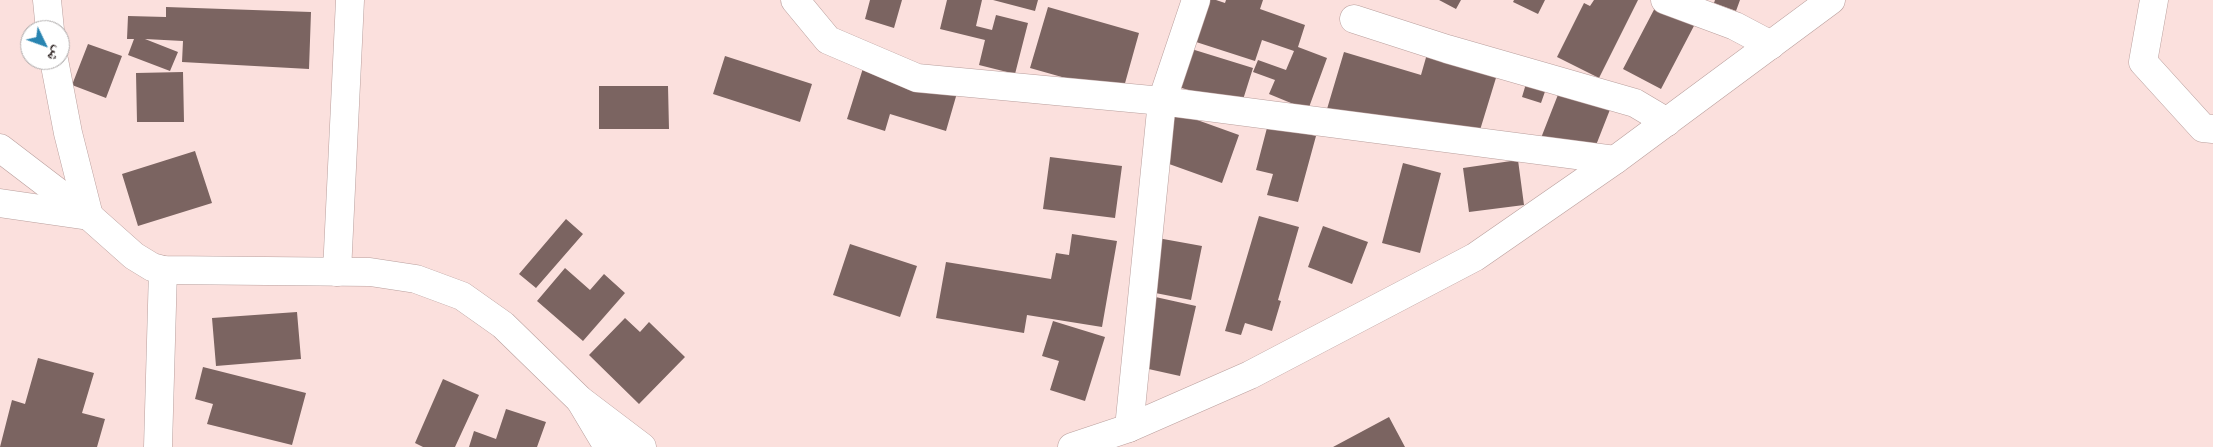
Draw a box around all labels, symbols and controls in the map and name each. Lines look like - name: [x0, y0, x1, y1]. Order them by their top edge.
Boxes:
- north arrow: [20, 20, 70, 70]
- text: ش: [44, 43, 66, 65]

